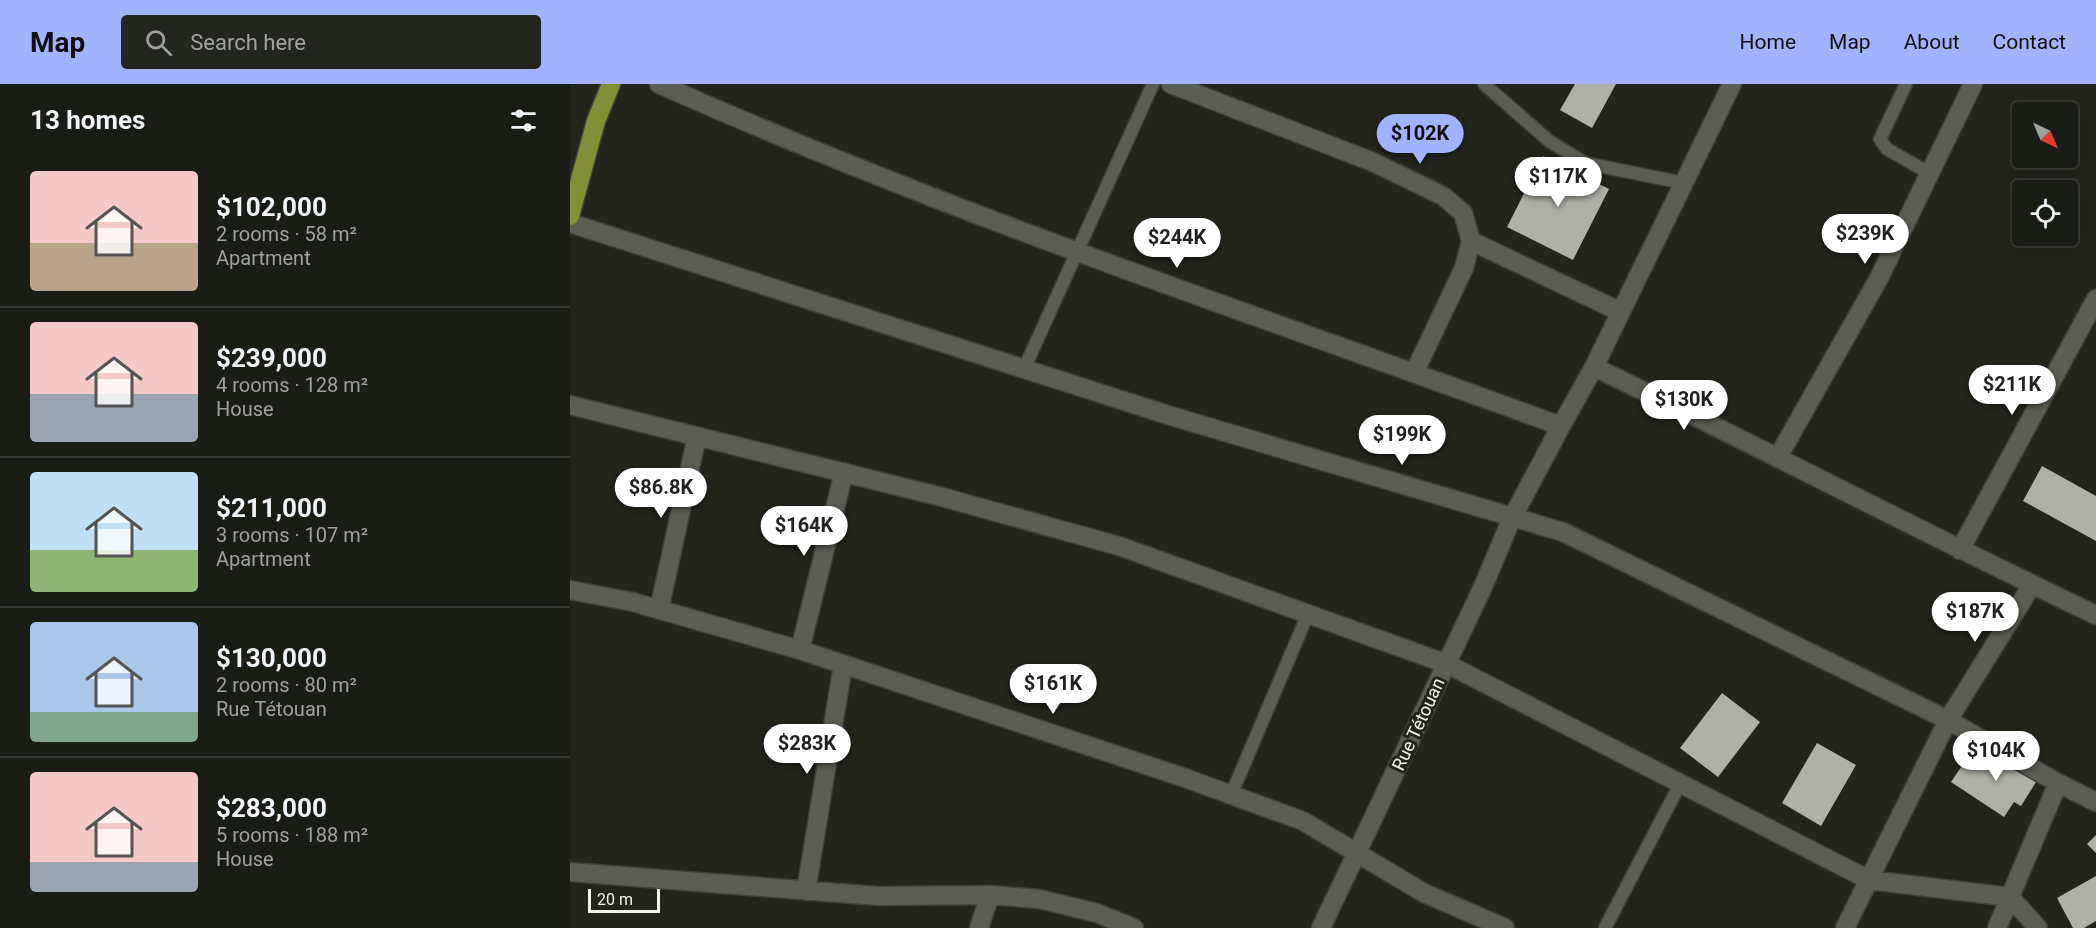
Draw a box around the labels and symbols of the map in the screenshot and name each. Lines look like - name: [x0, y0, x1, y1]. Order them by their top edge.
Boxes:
- north arrow: [2012, 102, 2078, 168]
- pin: $102K: [1378, 114, 1462, 165]
- pin: $117K: [1516, 157, 1600, 208]
- pin: $239K: [1823, 214, 1907, 265]
- pin: $244K: [1135, 218, 1219, 269]
- pin: $211K: [1970, 365, 2054, 416]
- pin: $130K: [1642, 380, 1726, 431]
- pin: $199K: [1360, 415, 1444, 466]
- pin: $86.8K: [612, 468, 710, 519]
- pin: $164K: [762, 506, 846, 557]
- pin: $187K: [1933, 592, 2017, 643]
- pin: $161K: [1011, 664, 1095, 715]
- street label: Rue Tétouan: [1387, 674, 1449, 774]
- pin: $283K: [765, 724, 849, 775]
- pin: $104K: [1954, 731, 2038, 782]
- scale bar: [588, 886, 660, 914]

